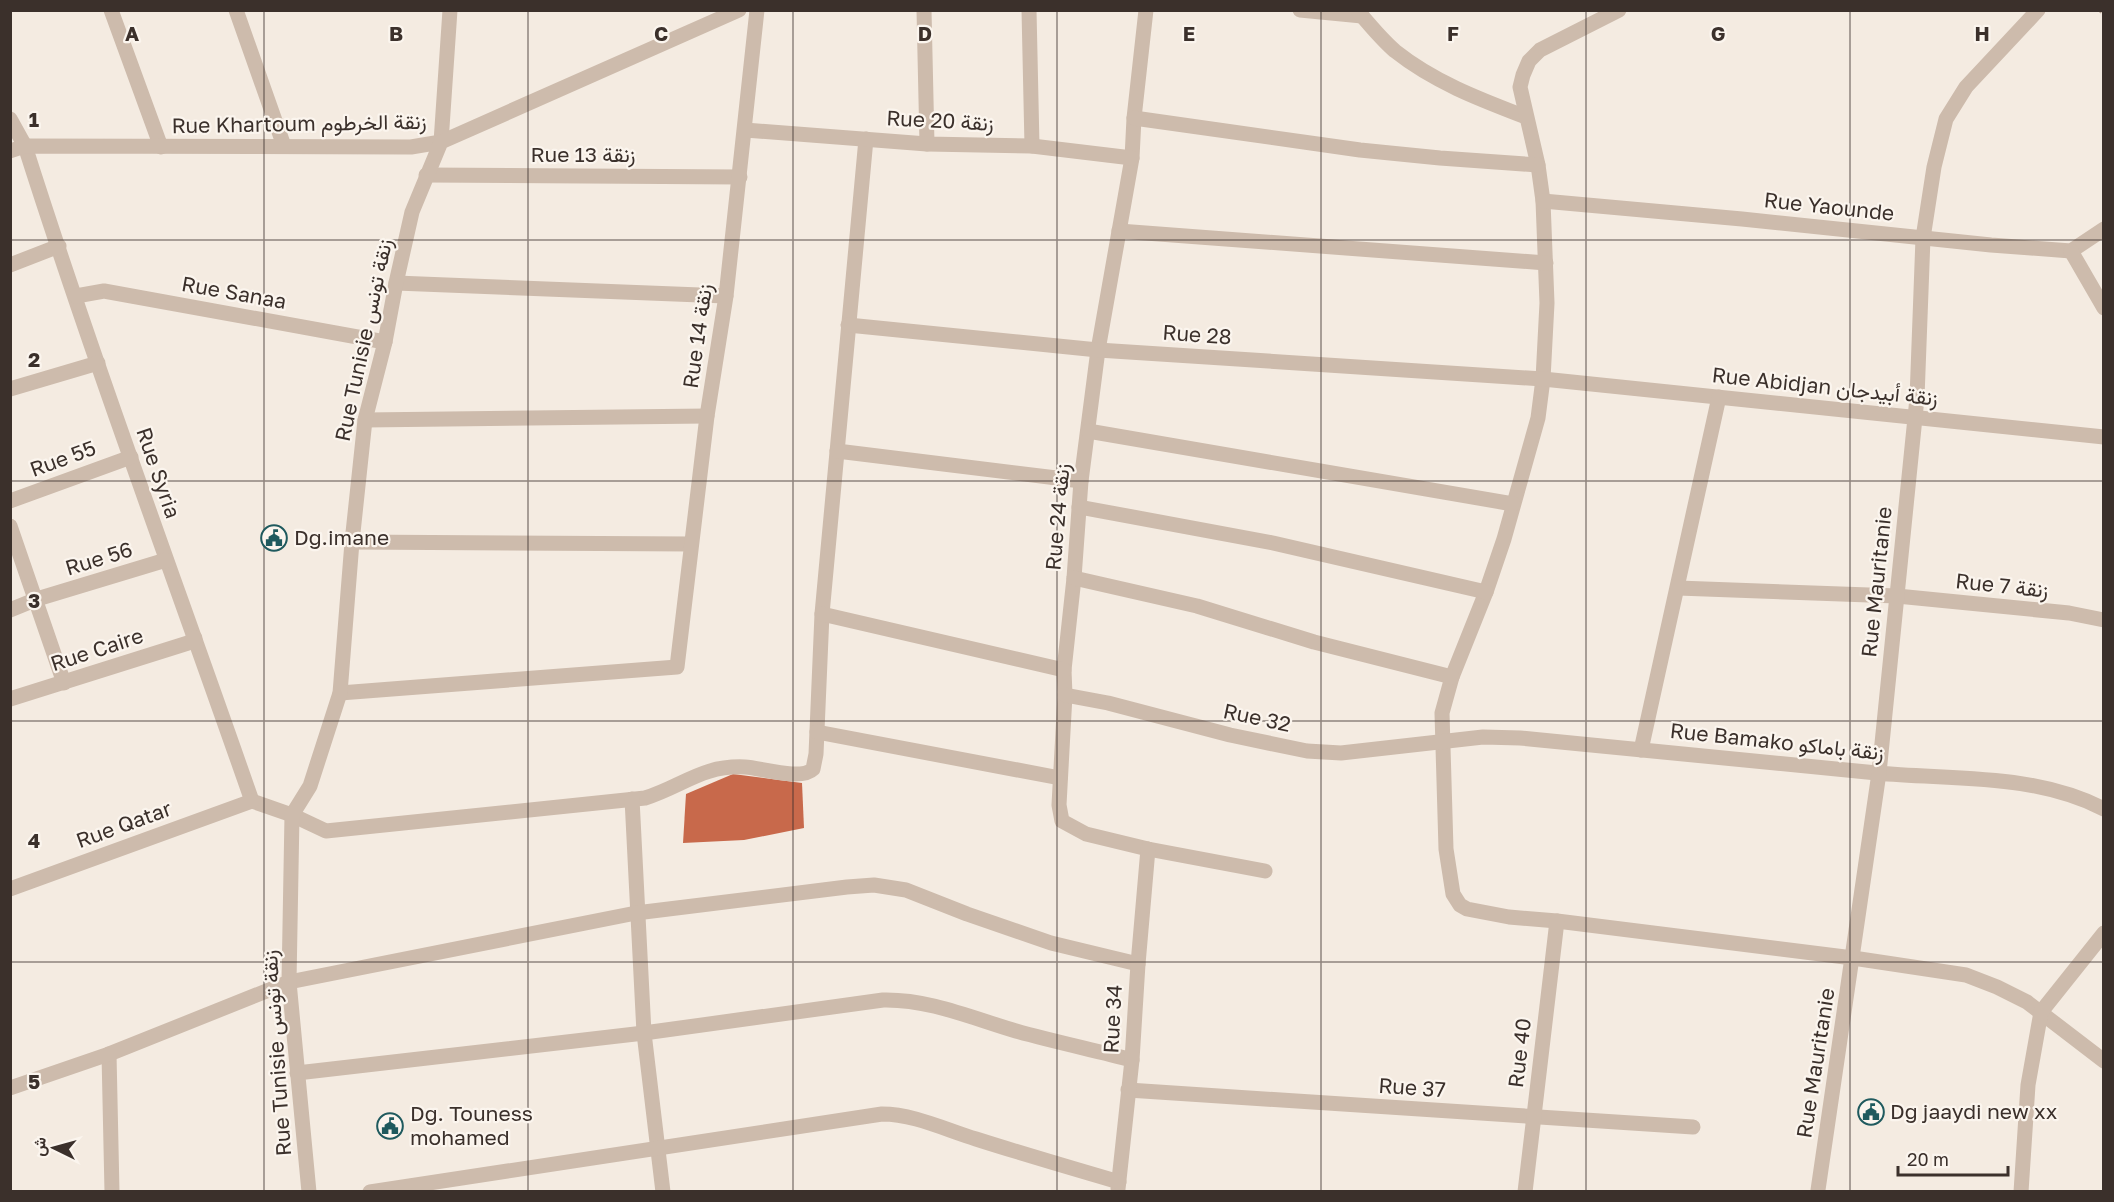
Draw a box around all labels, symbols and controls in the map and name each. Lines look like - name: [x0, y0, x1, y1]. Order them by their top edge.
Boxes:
- text: A: [125, 21, 139, 45]
- text: B: [389, 21, 403, 45]
- text: C: [654, 21, 668, 45]
- text: D: [918, 21, 932, 45]
- text: E: [1183, 21, 1195, 45]
- text: F: [1447, 21, 1459, 45]
- text: G: [1711, 21, 1725, 45]
- text: H: [1974, 21, 1990, 45]
- street label: Rue 20 زنقة: [886, 104, 994, 137]
- text: 1: [29, 107, 39, 131]
- street label: Rue Khartoum زنقة الخرطوم: [171, 108, 427, 140]
- street label: Rue 13 زنقة: [531, 141, 635, 168]
- street label: Rue Yaounde: [1763, 186, 1896, 226]
- street label: Rue Tunisie زنقة تونس: [329, 236, 398, 444]
- street label: Rue Sanaa: [180, 270, 289, 314]
- street label: Rue 14 زنقة: [677, 282, 718, 390]
- street label: Rue 28: [1162, 319, 1232, 349]
- text: 2: [28, 347, 40, 371]
- street label: Rue Abidjan زنقة أبيدجان: [1711, 361, 1939, 412]
- street label: Rue Syria: [131, 424, 187, 522]
- street label: Rue 55: [26, 434, 99, 482]
- street label: Rue 24 زنقة: [1039, 462, 1076, 572]
- street label: Rue Mauritanie: [1855, 505, 1897, 659]
- public building icon: Dg.imane: [259, 523, 289, 553]
- place label: Dg.imane: [294, 524, 389, 550]
- street label: Rue 56: [62, 536, 135, 581]
- street label: Rue 7 زنقة: [1954, 567, 2050, 604]
- text: 3: [28, 588, 40, 612]
- street label: Rue Caire: [47, 622, 146, 676]
- street label: Rue 32: [1221, 697, 1293, 737]
- street label: Rue Bamako زنقة باماكو: [1669, 717, 1885, 766]
- street label: Rue Qatar: [72, 795, 175, 853]
- text: 4: [28, 828, 40, 852]
- street label: Rue Tunisie زنقة تونس: [256, 949, 297, 1157]
- street label: Rue 34: [1097, 984, 1127, 1054]
- street label: Rue Mauritanie: [1790, 986, 1840, 1140]
- street label: Rue 40: [1502, 1017, 1536, 1089]
- text: 5: [28, 1069, 40, 1093]
- street label: Rue 37: [1378, 1072, 1447, 1102]
- public building icon: Dg jaaydi new xx: [1856, 1097, 1886, 1127]
- place label: Dg jaaydi new xx: [1890, 1098, 2058, 1124]
- place label: Dg. Touness mohamed: [410, 1100, 533, 1150]
- public building icon: Dg. Touness mohamed: [375, 1111, 405, 1141]
- north arrow: [24, 1118, 84, 1178]
- text: ش: [28, 1136, 50, 1157]
- scale bar: [1898, 1139, 2008, 1177]
- text: 20 m: [1907, 1148, 1949, 1170]

